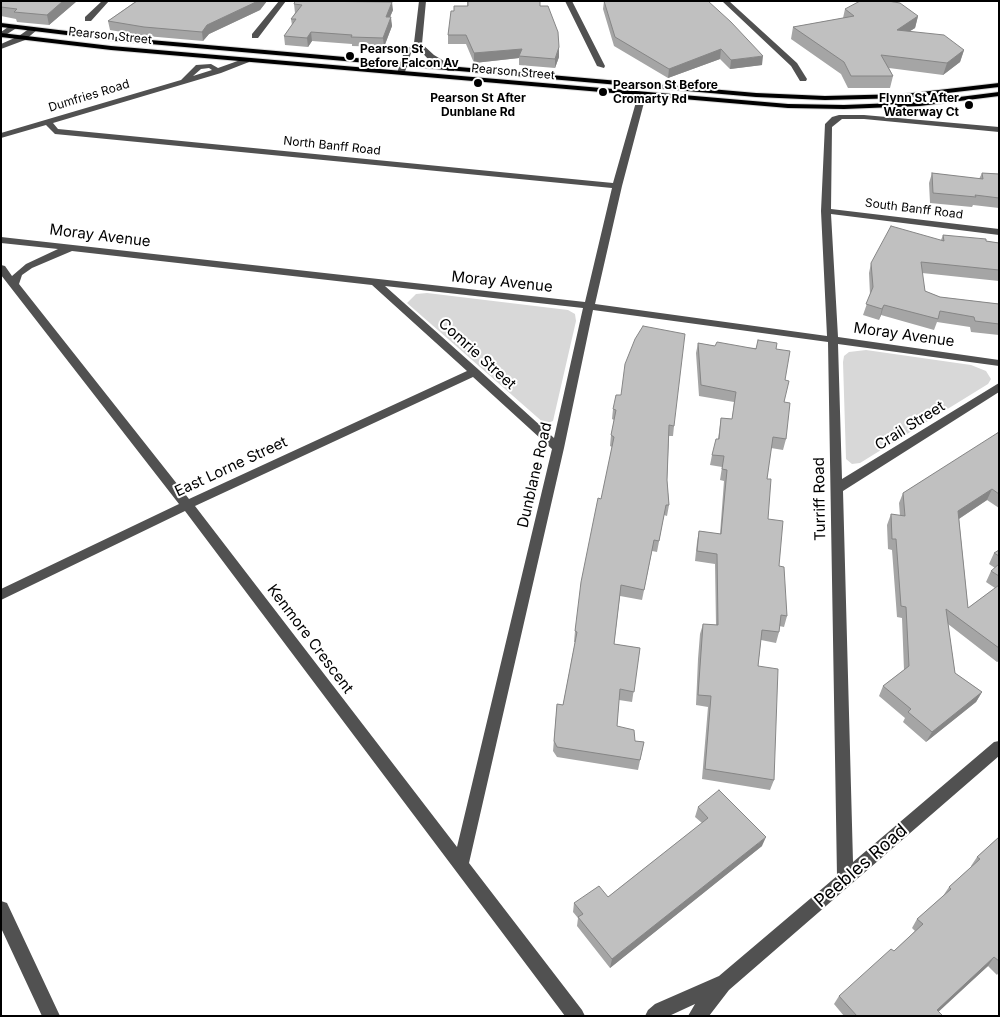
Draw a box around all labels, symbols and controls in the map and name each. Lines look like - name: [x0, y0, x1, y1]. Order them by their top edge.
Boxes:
- street label: Pearson Street: [68, 24, 152, 48]
- place label: Pearson St Before Falcon Av: [360, 42, 459, 70]
- marker: Pearson St Before Falcon Av: [344, 50, 356, 62]
- street label: Pearson Street: [471, 61, 555, 83]
- street label: Dumfries Road: [47, 77, 131, 115]
- marker: Pearson St After Dunblane Rd: [472, 77, 484, 89]
- place label: Pearson St Before Cromarty Rd: [613, 78, 718, 106]
- marker: Pearson St Before Cromarty Rd: [597, 86, 609, 98]
- place label: Pearson St After Dunblane Rd: [430, 91, 526, 119]
- place label: Flynn St After Waterway Ct: [879, 91, 959, 119]
- marker: Flynn St After Waterway Ct: [963, 99, 975, 111]
- street label: North Banff Road: [283, 134, 381, 158]
- street label: South Banff Road: [864, 196, 964, 222]
- street label: Moray Avenue: [48, 221, 152, 251]
- street label: Moray Avenue: [450, 268, 554, 296]
- street label: Comrie Street: [435, 315, 519, 393]
- street label: Moray Avenue: [852, 319, 956, 351]
- street label: Crail Street: [872, 397, 948, 455]
- street label: Dunblane Road: [514, 420, 556, 530]
- street label: East Lorne Street: [172, 433, 290, 501]
- street label: Turriff Road: [810, 457, 830, 541]
- street label: Kenmore Crescent: [263, 581, 357, 697]
- street label: Peebles Road: [810, 820, 912, 912]

